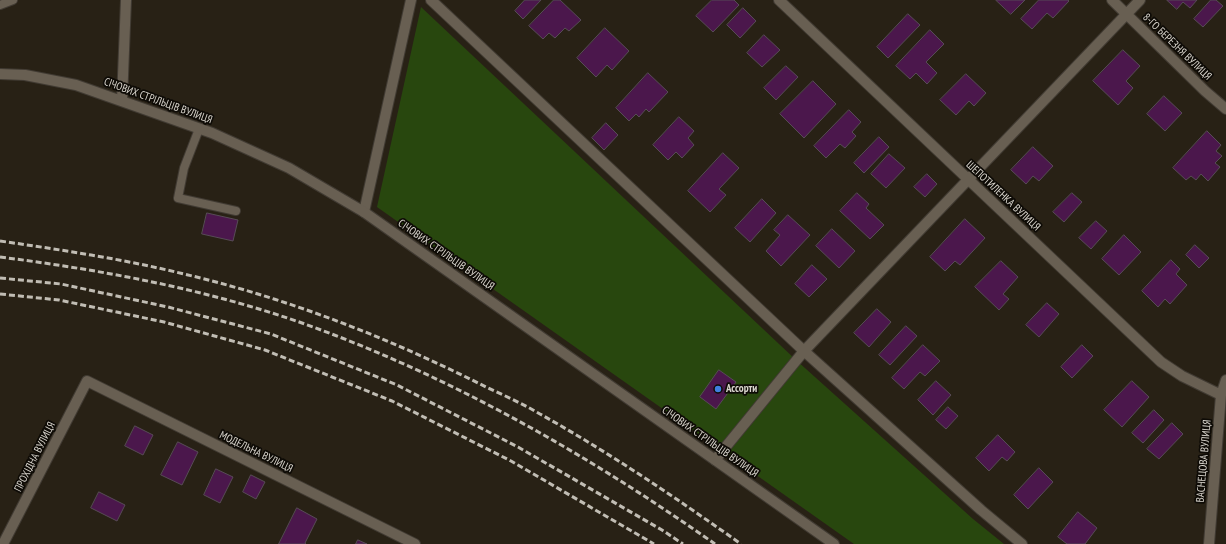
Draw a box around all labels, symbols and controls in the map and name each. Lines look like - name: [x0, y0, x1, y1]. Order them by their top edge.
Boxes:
- street label: 8-ГО БЕРЕЗНЯ ВУЛИЦЯ: [1140, 11, 1214, 83]
- street label: СІЧОВИХ СТРІЛЬЦІВ ВУЛИЦЯ: [102, 75, 214, 127]
- street label: ШЕПОТИЛЕНКА ВУЛИЦЯ: [963, 158, 1043, 234]
- street label: СІЧОВИХ СТРІЛЬЦІВ ВУЛИЦЯ: [395, 217, 497, 293]
- place label: Ассорти: [726, 382, 757, 396]
- marker: Ассорти: [713, 384, 723, 394]
- street label: СІЧОВИХ СТРІЛЬЦІВ ВУЛИЦЯ: [659, 404, 761, 480]
- street label: ВАСНЕЦОВА ВУЛИЦЯ: [1194, 419, 1214, 503]
- street label: ПРОХІДНА ВУЛИЦЯ: [12, 420, 58, 494]
- street label: МОДЕЛЬНА ВУЛИЦЯ: [217, 429, 295, 475]

